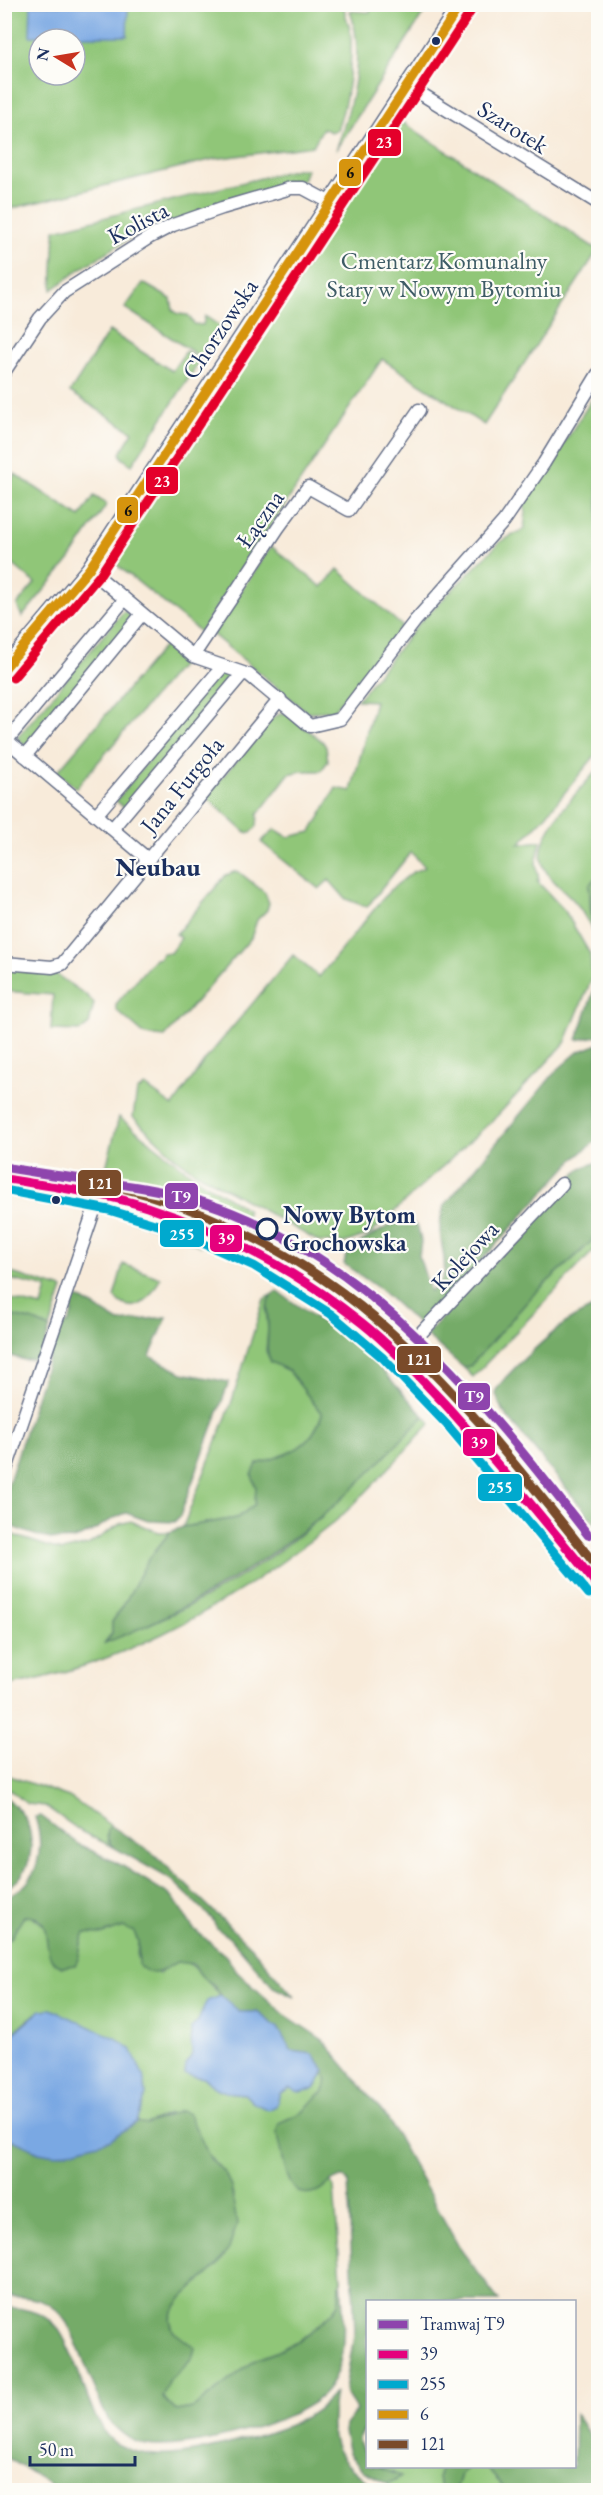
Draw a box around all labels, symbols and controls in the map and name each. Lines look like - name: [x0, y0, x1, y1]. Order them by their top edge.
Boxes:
- north arrow: [27, 27, 87, 87]
- unlabelled marker: [430, 35, 442, 47]
- text: N: [31, 46, 54, 63]
- street label: Szarotek: [472, 93, 555, 161]
- line badge: 23: [367, 128, 402, 157]
- text: 23: [376, 132, 392, 153]
- line badge: 6: [338, 158, 362, 187]
- text: 6: [346, 162, 355, 183]
- street label: Kolista: [102, 194, 174, 251]
- park label: Cmentarz Komunalny Stary w Nowym Bytomiu: [326, 245, 562, 304]
- street label: Chorzowska: [175, 272, 265, 385]
- line badge: 23: [145, 466, 179, 495]
- text: 23: [154, 471, 170, 492]
- street label: Łączna: [229, 483, 291, 554]
- line badge: 6: [116, 496, 139, 524]
- text: 6: [124, 500, 133, 521]
- street label: Jana Furgoła: [132, 730, 230, 841]
- district label: Neubau: [115, 850, 201, 884]
- line badge: 121: [77, 1169, 122, 1197]
- text: 121: [87, 1173, 113, 1194]
- line badge: T9: [164, 1182, 199, 1210]
- text: T9: [171, 1186, 191, 1207]
- unlabelled marker: [50, 1194, 62, 1206]
- place label: Nowy Bytom Grochowska: [283, 1199, 416, 1258]
- street label: Kolejowa: [424, 1213, 505, 1298]
- marker: Nowy Bytom Grochowska: [256, 1218, 278, 1240]
- line badge: 255: [159, 1219, 205, 1248]
- text: 255: [169, 1224, 195, 1245]
- line badge: 39: [209, 1224, 243, 1253]
- text: 39: [218, 1228, 235, 1249]
- line badge: 121: [396, 1345, 442, 1374]
- text: 121: [406, 1349, 432, 1370]
- line badge: T9: [457, 1382, 491, 1411]
- text: T9: [464, 1386, 484, 1407]
- line badge: 39: [462, 1428, 496, 1457]
- text: 39: [471, 1432, 488, 1453]
- line badge: 255: [477, 1473, 523, 1502]
- text: 255: [487, 1477, 513, 1498]
- legend: [366, 2300, 576, 2468]
- text: Tramwaj T9: [420, 2312, 505, 2335]
- text: 39: [420, 2342, 438, 2365]
- text: 255: [420, 2372, 446, 2395]
- text: 6: [420, 2402, 429, 2425]
- scale bar: [30, 2429, 135, 2467]
- text: 121: [420, 2432, 446, 2455]
- text: 50 m: [39, 2438, 74, 2461]

